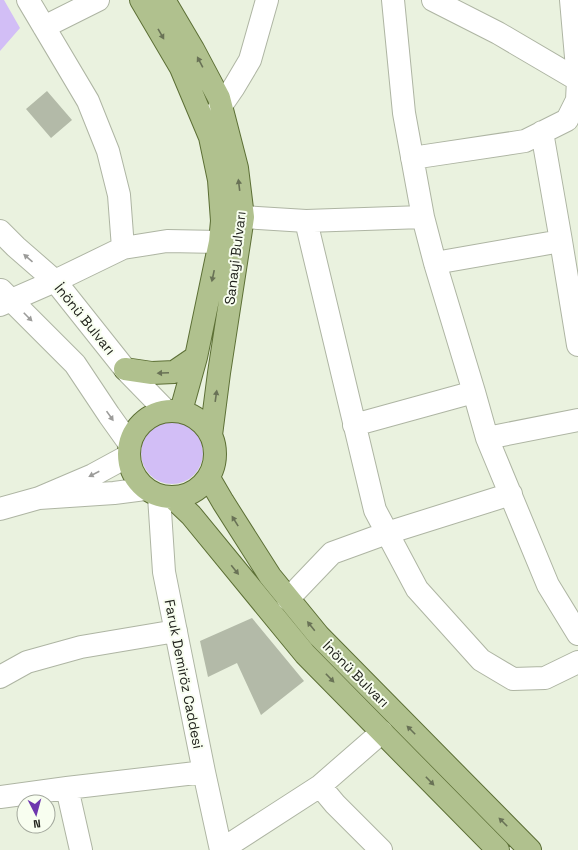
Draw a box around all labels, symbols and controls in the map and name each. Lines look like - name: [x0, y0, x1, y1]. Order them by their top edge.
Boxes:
- one-way arrow: [157, 28, 164, 40]
- one-way arrow: [197, 56, 203, 67]
- one-way arrow: [236, 178, 242, 191]
- street label: Sanayi Bulvarı: [220, 210, 250, 306]
- one-way arrow: [22, 253, 33, 262]
- one-way arrow: [209, 270, 215, 283]
- street label: İnönü Bulvarı: [51, 280, 119, 358]
- one-way arrow: [23, 312, 33, 322]
- one-way arrow: [156, 370, 169, 376]
- one-way arrow: [213, 390, 219, 402]
- one-way arrow: [106, 411, 114, 421]
- one-way arrow: [88, 471, 100, 478]
- one-way arrow: [231, 516, 239, 526]
- one-way arrow: [231, 564, 240, 575]
- street label: Faruk Demiröz Caddesi: [161, 598, 207, 750]
- one-way arrow: [307, 621, 315, 632]
- street label: İnönü Bulvarı: [319, 637, 393, 711]
- one-way arrow: [325, 673, 334, 683]
- one-way arrow: [406, 725, 416, 735]
- one-way arrow: [425, 776, 435, 786]
- north arrow: [16, 794, 56, 834]
- text: N: [33, 817, 41, 831]
- one-way arrow: [498, 817, 507, 827]

